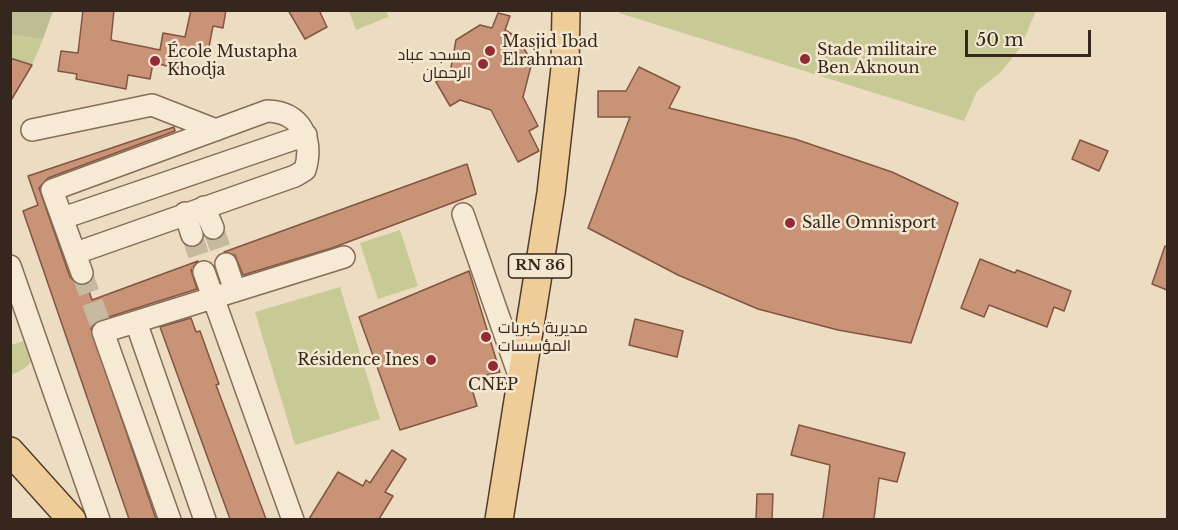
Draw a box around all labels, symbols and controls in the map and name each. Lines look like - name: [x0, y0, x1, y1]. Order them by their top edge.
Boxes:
- scale bar: [968, 18, 1094, 56]
- text: 50 m: [976, 29, 1024, 51]
- place label: Masjid Ibad Elrahman: [502, 32, 598, 70]
- place label: Stade militaire Ben Aknoun: [817, 40, 937, 78]
- place label: École Mustapha Khodja: [167, 42, 297, 80]
- marker: Masjid Ibad Elrahman: [483, 44, 497, 58]
- place label: مسجد عباد الرحمان: [398, 45, 471, 83]
- marker: Stade militaire Ben Aknoun: [798, 52, 812, 66]
- marker: École Mustapha Khodja: [148, 54, 162, 68]
- marker: مسجد عباد الرحمان: [476, 57, 490, 71]
- place label: Salle Omnisport: [802, 213, 936, 233]
- marker: Salle Omnisport: [783, 216, 797, 230]
- road number: RN 36: [508, 254, 572, 278]
- place label: مديرية كبريات المؤسسات: [498, 318, 588, 356]
- marker: مديرية كبريات المؤسسات: [479, 330, 493, 344]
- place label: Résidence Ines: [297, 350, 419, 370]
- marker: Résidence Ines: [424, 353, 438, 367]
- marker: CNEP: [486, 359, 500, 373]
- place label: CNEP: [468, 375, 518, 395]

